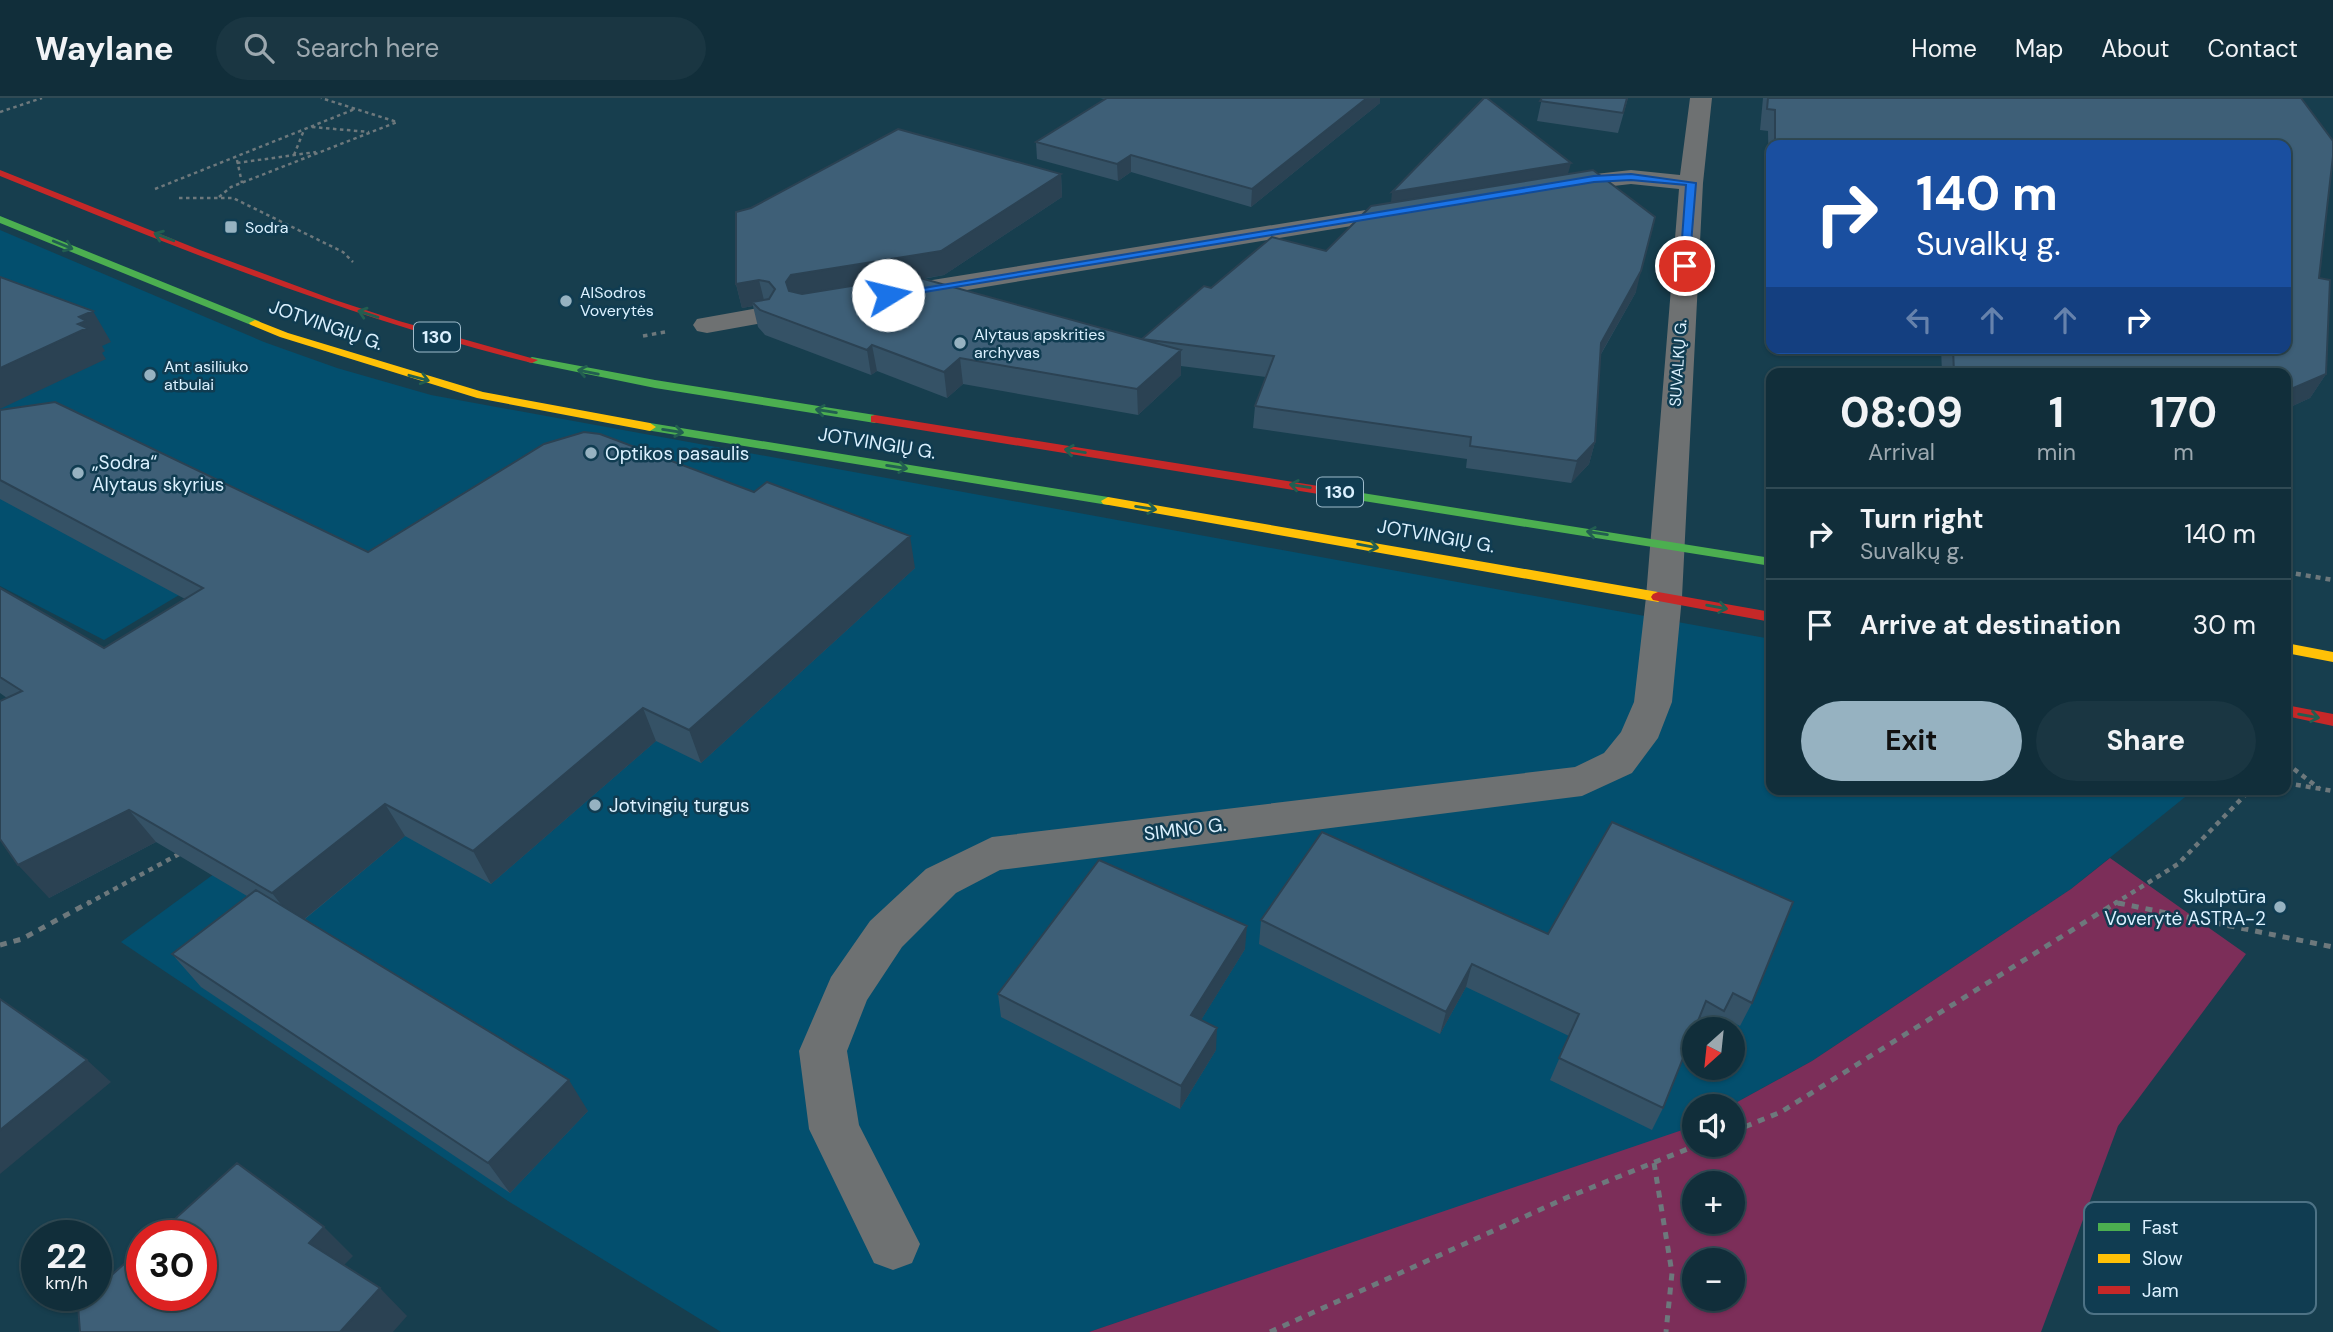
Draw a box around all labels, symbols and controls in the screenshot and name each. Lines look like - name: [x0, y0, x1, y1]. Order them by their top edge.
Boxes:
- search box: [216, 17, 706, 80]
- text: Waylane: [35, 27, 174, 70]
- icon: search: [240, 29, 278, 67]
- text: Search here: [296, 31, 439, 65]
- text: Home: [1911, 33, 1977, 64]
- text: Map: [2015, 33, 2063, 64]
- text: About: [2101, 33, 2170, 64]
- text: Contact: [2208, 33, 2298, 64]
- text: 140 m: [1916, 161, 2058, 225]
- icon: right: [1801, 168, 1892, 259]
- place label: Sodra: [245, 217, 288, 238]
- marker: Sodra: [223, 219, 239, 235]
- text: Suvalkų g.: [1916, 223, 2061, 265]
- one-way arrow: [154, 230, 176, 243]
- pin: [1655, 236, 1715, 296]
- one-way arrow: [52, 240, 74, 253]
- icon: arrive: [1666, 247, 1704, 285]
- position arrow: [851, 258, 925, 332]
- place label: AlSodros Voverytės: [580, 282, 654, 321]
- marker: AlSodros Voverytės: [558, 293, 574, 309]
- street label: JOTVINGIŲ G.: [266, 294, 386, 356]
- icon: left: [1900, 301, 1938, 339]
- icon: ahead: [1973, 301, 2011, 339]
- icon: ahead: [2046, 301, 2084, 339]
- icon: right: [2119, 301, 2157, 339]
- one-way arrow: [357, 307, 379, 319]
- street label: SUVALKŲ G.: [1664, 319, 1692, 407]
- road number: 130: [414, 323, 460, 352]
- place label: Alytaus apskrities archyvas: [974, 324, 1105, 363]
- marker: Alytaus apskrities archyvas: [952, 335, 968, 351]
- place label: Ant asiliuko atbulai: [164, 356, 248, 395]
- one-way arrow: [577, 364, 600, 378]
- marker: Ant asiliuko atbulai: [142, 367, 158, 383]
- one-way arrow: [408, 372, 430, 385]
- text: 08:09: [1840, 385, 1963, 440]
- text: 1: [2049, 385, 2064, 440]
- text: 170: [2150, 385, 2217, 440]
- one-way arrow: [815, 405, 838, 418]
- street label: JOTVINGIŲ G.: [816, 421, 938, 465]
- one-way arrow: [661, 425, 684, 438]
- text: Arrival: [1868, 437, 1935, 467]
- text: min: [2037, 437, 2076, 467]
- text: m: [2173, 437, 2194, 467]
- place label: Optikos pasaulis: [605, 441, 749, 466]
- one-way arrow: [1065, 444, 1087, 457]
- marker: Optikos pasaulis: [583, 445, 599, 461]
- place label: „Sodra“ Alytaus skyrius: [92, 450, 224, 497]
- one-way arrow: [885, 461, 908, 474]
- marker: „Sodra“ Alytaus skyrius: [70, 465, 86, 481]
- road number: 130: [1317, 478, 1363, 506]
- one-way arrow: [1289, 479, 1312, 492]
- one-way arrow: [1134, 502, 1157, 515]
- text: Turn right: [1860, 502, 1984, 536]
- street label: JOTVINGIŲ G.: [1375, 513, 1497, 559]
- icon: right: [1801, 515, 1839, 553]
- text: 140 m: [2184, 517, 2256, 551]
- one-way arrow: [1587, 526, 1609, 539]
- text: Suvalkų g.: [1860, 536, 1964, 566]
- one-way arrow: [1356, 540, 1379, 553]
- one-way arrow: [1705, 601, 1728, 614]
- icon: arrive: [1801, 606, 1839, 644]
- text: Arrive at destination: [1860, 608, 2121, 642]
- text: 30 m: [2193, 608, 2256, 642]
- button: Exit: [1801, 701, 2022, 781]
- button: Share: [2036, 701, 2256, 781]
- one-way arrow: [2297, 709, 2320, 723]
- place label: Jotvingių turgus: [609, 793, 750, 818]
- marker: Jotvingių turgus: [587, 797, 603, 813]
- street label: SIMNO G.: [1143, 812, 1227, 846]
- place label: Skulptūra Voverytė ASTRA-2: [2104, 884, 2266, 931]
- marker: Skulptūra Voverytė ASTRA-2: [2272, 899, 2288, 915]
- north arrow: [1682, 1017, 1745, 1080]
- map controls: [1682, 1017, 1745, 1311]
- button: sound: [1682, 1094, 1745, 1157]
- button: +: [1682, 1171, 1745, 1234]
- legend: [2084, 1202, 2316, 1314]
- text: Fast: [2142, 1215, 2178, 1240]
- speed limit sign: 30: [126, 1220, 217, 1311]
- text: 22: [46, 1233, 87, 1279]
- text: Slow: [2142, 1246, 2183, 1271]
- button: −: [1682, 1248, 1745, 1311]
- text: km/h: [45, 1271, 88, 1295]
- text: Jam: [2142, 1278, 2179, 1303]

